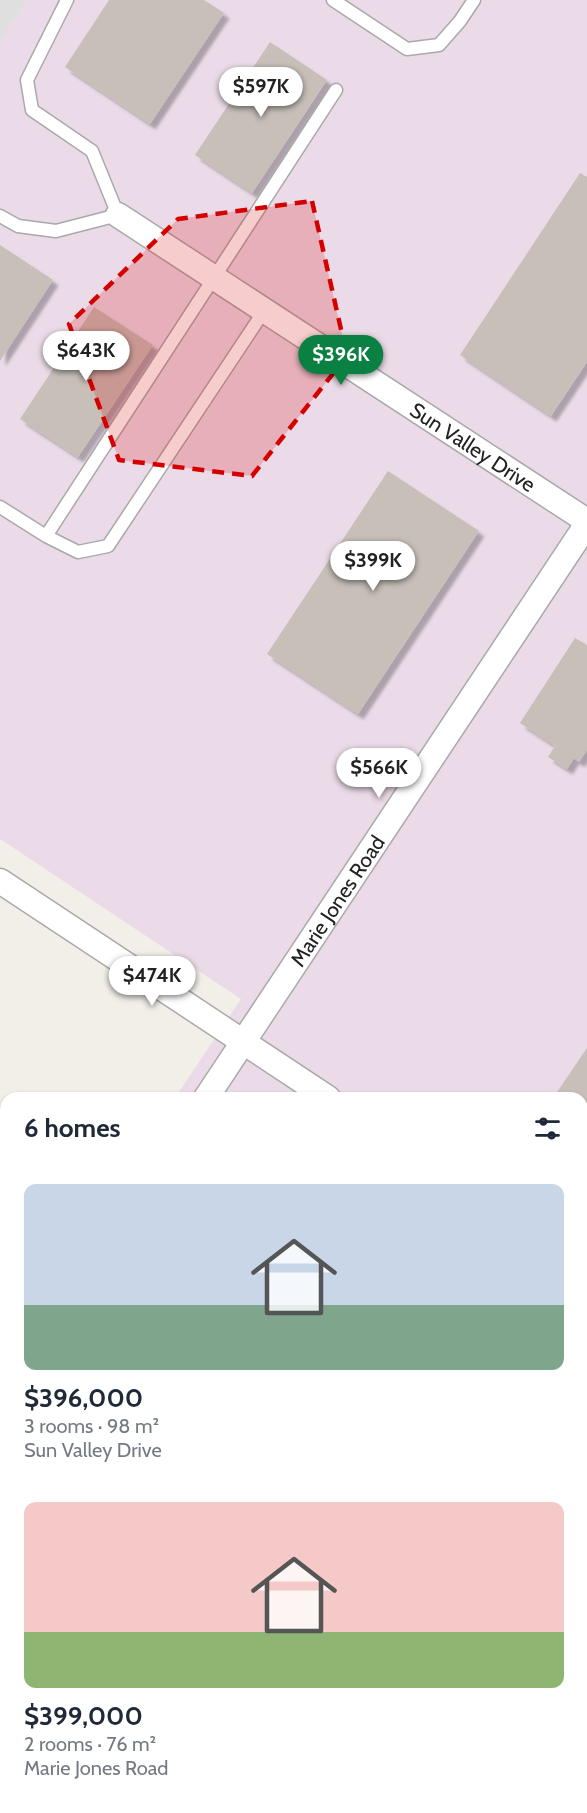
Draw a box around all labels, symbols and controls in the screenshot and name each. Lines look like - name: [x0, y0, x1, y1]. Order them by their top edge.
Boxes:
- pin: $597K: [219, 67, 303, 118]
- text: $597K: [233, 74, 289, 98]
- pin: $643K: [44, 331, 128, 382]
- pin: $396K: [299, 335, 383, 386]
- text: $643K: [57, 338, 115, 362]
- text: $396K: [312, 342, 370, 366]
- street label: Sun Valley Drive: [406, 397, 541, 497]
- pin: $399K: [331, 541, 415, 592]
- text: $399K: [344, 548, 402, 572]
- pin: $566K: [337, 748, 421, 799]
- text: $566K: [350, 755, 408, 779]
- street label: Marie Jones Road: [285, 830, 389, 971]
- pin: $474K: [110, 956, 194, 1007]
- text: $474K: [123, 963, 181, 987]
- text: 6 homes: [24, 1112, 121, 1144]
- icon: filters: [531, 1112, 564, 1145]
- icon: home: [240, 1223, 348, 1331]
- text: $396,000: [24, 1382, 143, 1414]
- text: 3 rooms · 98 m²: [24, 1414, 159, 1438]
- text: Sun Valley Drive: [24, 1438, 162, 1462]
- icon: home: [240, 1541, 348, 1649]
- text: $399,000: [24, 1700, 143, 1732]
- text: 2 rooms · 76 m²: [24, 1732, 156, 1756]
- text: Marie Jones Road: [24, 1756, 168, 1780]

